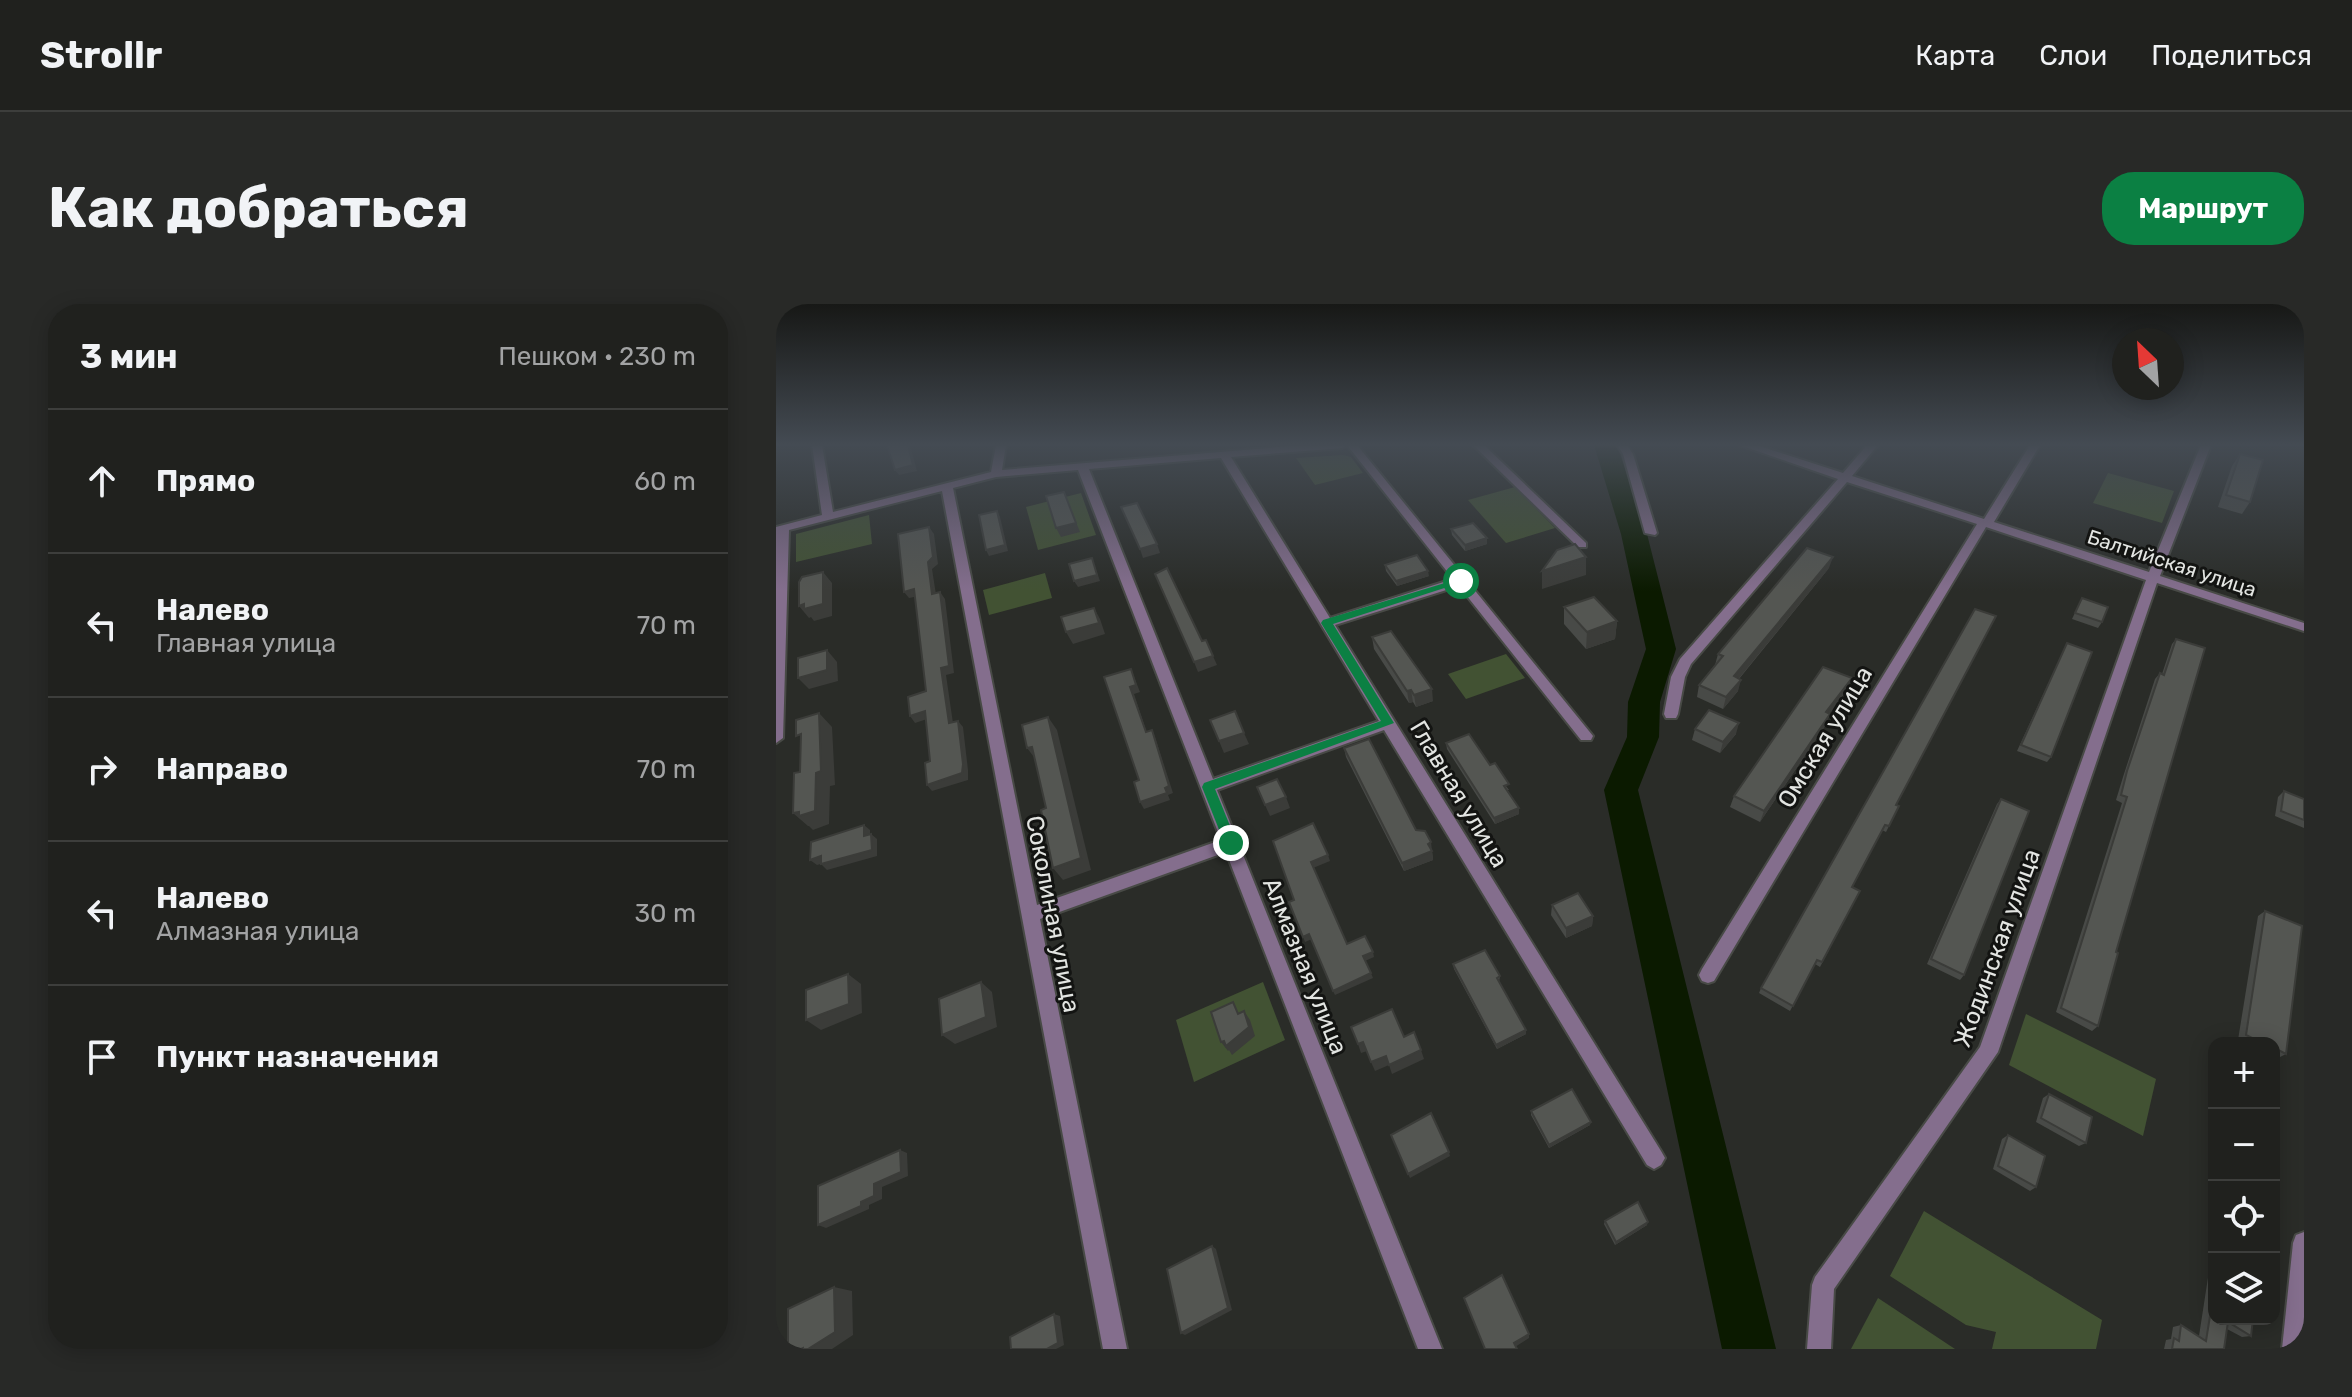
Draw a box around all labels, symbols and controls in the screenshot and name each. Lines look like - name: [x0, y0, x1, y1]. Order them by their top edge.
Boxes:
- text: Strollr: [40, 32, 162, 78]
- text: Карта: [1915, 39, 1995, 72]
- text: Слои: [2039, 39, 2107, 72]
- text: Поделиться: [2151, 39, 2312, 72]
- button: Маршрут: [2102, 172, 2304, 245]
- text: Как добраться: [48, 175, 469, 241]
- north arrow: [2112, 328, 2184, 400]
- text: 3 мин: [80, 336, 178, 377]
- text: Пешком · 230 m: [498, 341, 696, 372]
- icon: ahead: [80, 459, 124, 503]
- text: Прямо: [156, 463, 255, 499]
- text: 60 m: [634, 466, 696, 497]
- street label: Балтийская улица: [2085, 524, 2259, 602]
- route start: [1443, 563, 1479, 599]
- text: Налево: [156, 592, 269, 628]
- icon: left: [80, 603, 124, 647]
- text: 70 m: [637, 610, 696, 641]
- text: Главная улица: [156, 628, 336, 659]
- street label: Омская улица: [1772, 661, 1878, 813]
- street label: Главная улица: [1404, 716, 1514, 872]
- icon: right: [80, 747, 124, 791]
- text: Направо: [156, 751, 288, 787]
- text: 70 m: [637, 754, 696, 785]
- street label: Соколиная улица: [1020, 813, 1086, 1015]
- route end: [1213, 825, 1249, 861]
- street label: Жодинская улица: [1948, 845, 2046, 1051]
- street label: Алмазная улица: [1257, 874, 1353, 1058]
- text: Налево: [156, 880, 269, 916]
- icon: left: [80, 891, 124, 935]
- text: 30 m: [634, 898, 696, 929]
- text: Алмазная улица: [156, 916, 359, 947]
- icon: arrive: [80, 1035, 124, 1079]
- map controls: [2208, 1037, 2280, 1325]
- button: +: [2208, 1037, 2280, 1109]
- text: Пункт назначения: [156, 1039, 439, 1075]
- button: −: [2208, 1109, 2280, 1181]
- button: locate: [2208, 1181, 2280, 1253]
- button: layers: [2208, 1253, 2280, 1325]

